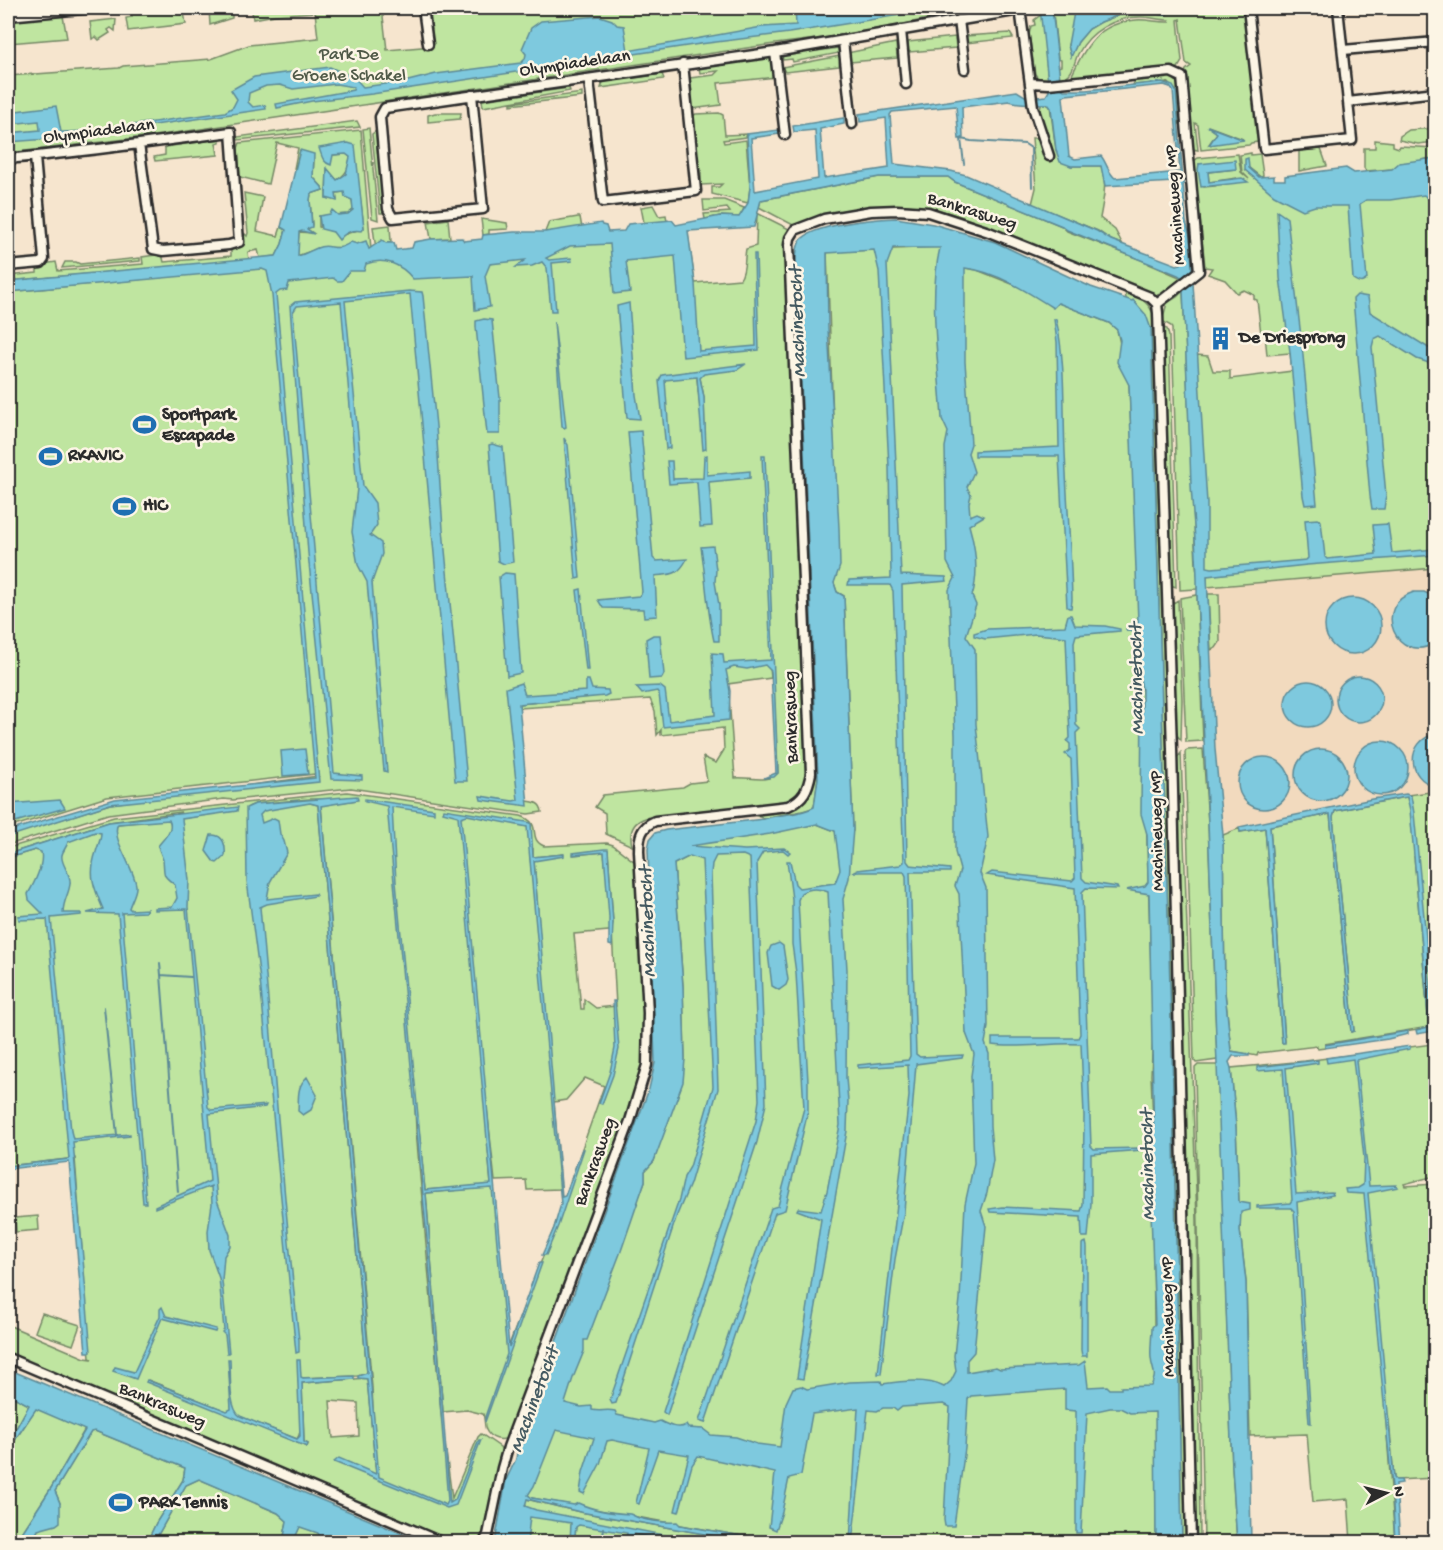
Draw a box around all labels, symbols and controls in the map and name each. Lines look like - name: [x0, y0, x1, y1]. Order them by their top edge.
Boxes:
- park label: Park De Groene Schakel: [292, 45, 406, 87]
- street label: Olympiadelaan: [518, 46, 632, 82]
- street label: Olympiadelaan: [42, 115, 156, 149]
- street label: Machineweg MP: [1161, 143, 1191, 266]
- street label: Bankrasweg: [924, 188, 1019, 236]
- water label: Machinetocht: [785, 262, 812, 378]
- building icon: De Driesprong: [1208, 325, 1234, 351]
- place label: De Driesprong: [1237, 328, 1346, 349]
- place label: Sportpark Escapade: [162, 405, 237, 447]
- sports icon: Sportpark Escapade: [131, 412, 157, 438]
- sports icon: RKAVIC: [37, 443, 63, 469]
- place label: RKAVIC: [67, 446, 124, 467]
- sports icon: HIC: [112, 493, 138, 519]
- place label: HIC: [143, 496, 170, 517]
- water label: Machinetocht: [1125, 620, 1150, 735]
- street label: Bankrasweg: [780, 671, 804, 764]
- street label: Machineweg MP: [1146, 770, 1170, 891]
- water label: Machinetocht: [635, 862, 662, 978]
- water label: Machinetocht: [1136, 1106, 1161, 1221]
- street label: Bankrasweg: [570, 1115, 622, 1210]
- street label: Machineweg MP: [1157, 1256, 1181, 1377]
- water label: Machinetocht: [506, 1340, 567, 1456]
- street label: Bankrasweg: [115, 1378, 209, 1434]
- north arrow: [1356, 1463, 1416, 1523]
- text: N: [1387, 1485, 1408, 1498]
- sports icon: PARK Tennis: [108, 1490, 134, 1516]
- place label: PARK Tennis: [138, 1493, 228, 1514]

